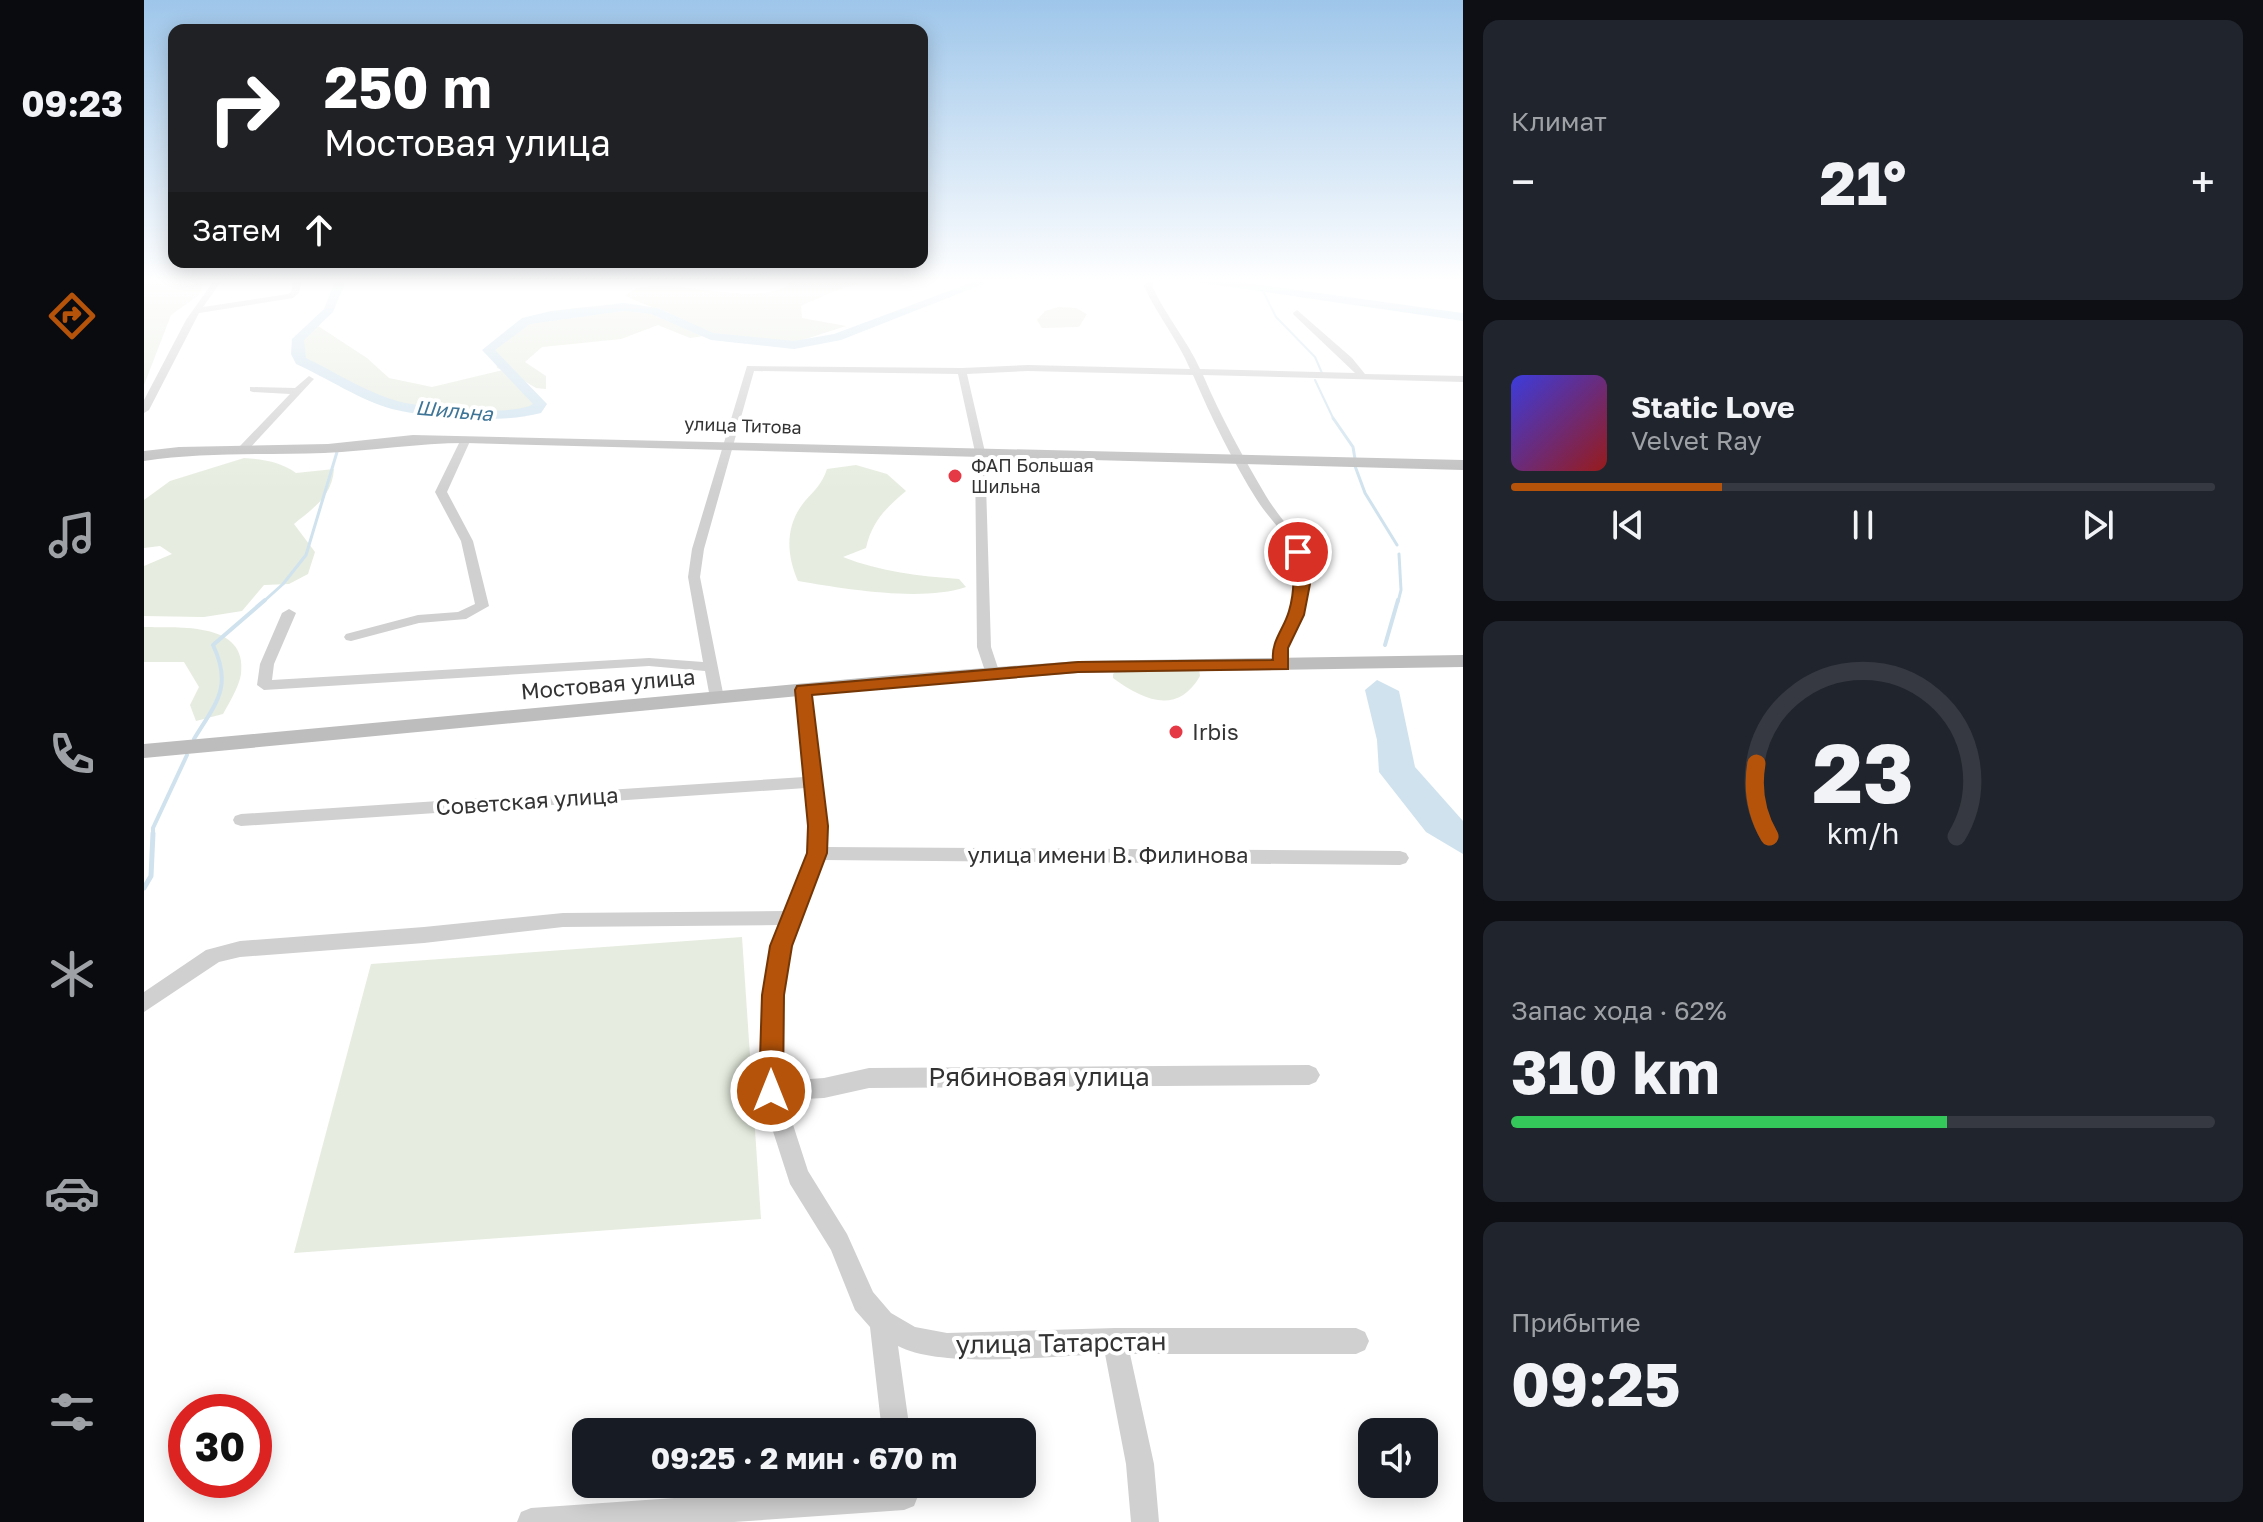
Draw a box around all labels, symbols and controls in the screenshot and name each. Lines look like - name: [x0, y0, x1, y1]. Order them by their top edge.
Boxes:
- text: 250 m: [324, 53, 492, 120]
- icon: right: [192, 56, 296, 160]
- text: 09:23: [21, 82, 123, 125]
- text: Климат: [1511, 106, 1607, 137]
- text: Мостовая улица: [324, 121, 611, 164]
- text: 21°: [1820, 146, 1906, 218]
- text: −: [1511, 155, 1535, 208]
- text: +: [2191, 155, 2215, 208]
- icon: ahead: [297, 208, 341, 252]
- text: Затем: [192, 212, 281, 248]
- icon: directions: [44, 288, 100, 344]
- text: Static Love: [1631, 389, 1795, 425]
- water label: Шильна: [415, 395, 494, 425]
- street label: улица Титова: [684, 412, 802, 438]
- text: Velvet Ray: [1631, 425, 1762, 456]
- place label: ФАП Большая Шильна: [971, 454, 1094, 497]
- marker: ФАП Большая Шильна: [946, 467, 964, 485]
- icon: previous: [1606, 503, 1650, 547]
- icon: pause: [1841, 503, 1885, 547]
- icon: next: [2076, 503, 2120, 547]
- icon: music: [44, 507, 100, 563]
- pin: [1264, 518, 1332, 586]
- icon: arrive: [1276, 530, 1320, 574]
- street label: Мостовая улица: [519, 662, 696, 705]
- place label: Irbis: [1192, 718, 1239, 745]
- text: 23: [1812, 721, 1914, 821]
- marker: Irbis: [1167, 723, 1185, 741]
- icon: phone: [44, 726, 100, 782]
- street label: Советская улица: [435, 781, 619, 820]
- text: km/h: [1827, 816, 1899, 850]
- street label: улица имени В. Филинова: [967, 841, 1249, 868]
- icon: climate: [44, 946, 100, 1002]
- text: Запас хода · 62%: [1511, 995, 1727, 1026]
- text: 310 km: [1511, 1035, 1720, 1107]
- position arrow: [729, 1049, 813, 1133]
- street label: Рябиновая улица: [928, 1061, 1150, 1092]
- icon: car: [44, 1165, 100, 1221]
- text: Прибытие: [1511, 1307, 1640, 1338]
- street label: улица Татарстан: [955, 1325, 1167, 1360]
- text: 09:25: [1511, 1347, 1681, 1419]
- icon: filters: [44, 1384, 100, 1440]
- speed limit sign: 30: [168, 1394, 272, 1498]
- map controls: [1358, 1418, 1438, 1498]
- button: sound: [1358, 1418, 1438, 1498]
- text: 09:25 · 2 мин · 670 m: [651, 1440, 957, 1476]

